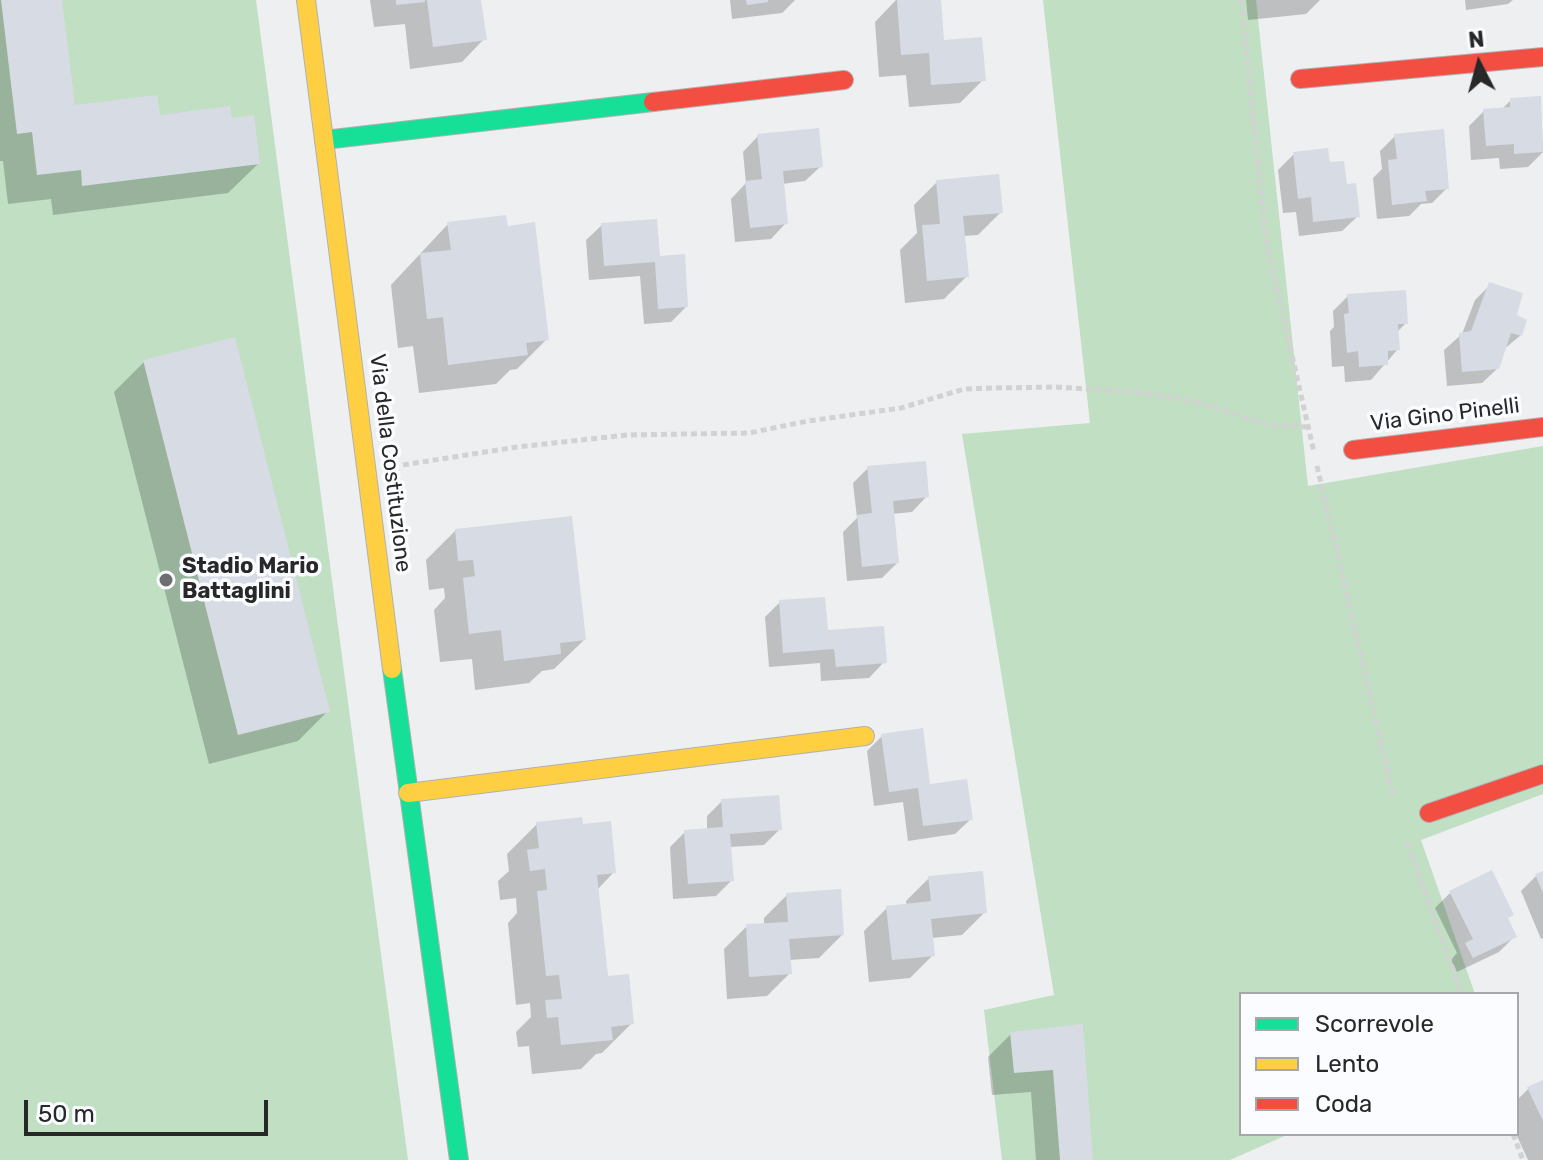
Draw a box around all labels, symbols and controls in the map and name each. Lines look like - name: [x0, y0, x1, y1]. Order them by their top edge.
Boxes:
- north arrow: [1439, 24, 1519, 104]
- text: N: [1467, 25, 1486, 54]
- street label: Via della Costituzione: [363, 352, 417, 574]
- street label: Via Gino Pinelli: [1369, 393, 1521, 437]
- place label: Stadio Mario Battaglini: [182, 554, 319, 606]
- marker: Stadio Mario Battaglini: [157, 571, 175, 589]
- legend: [1239, 992, 1519, 1136]
- text: Scorrevole: [1315, 1010, 1434, 1038]
- text: Lento: [1315, 1050, 1379, 1078]
- scale bar: [28, 1084, 272, 1134]
- text: Coda: [1315, 1090, 1372, 1118]
- text: 50 m: [38, 1100, 95, 1128]

